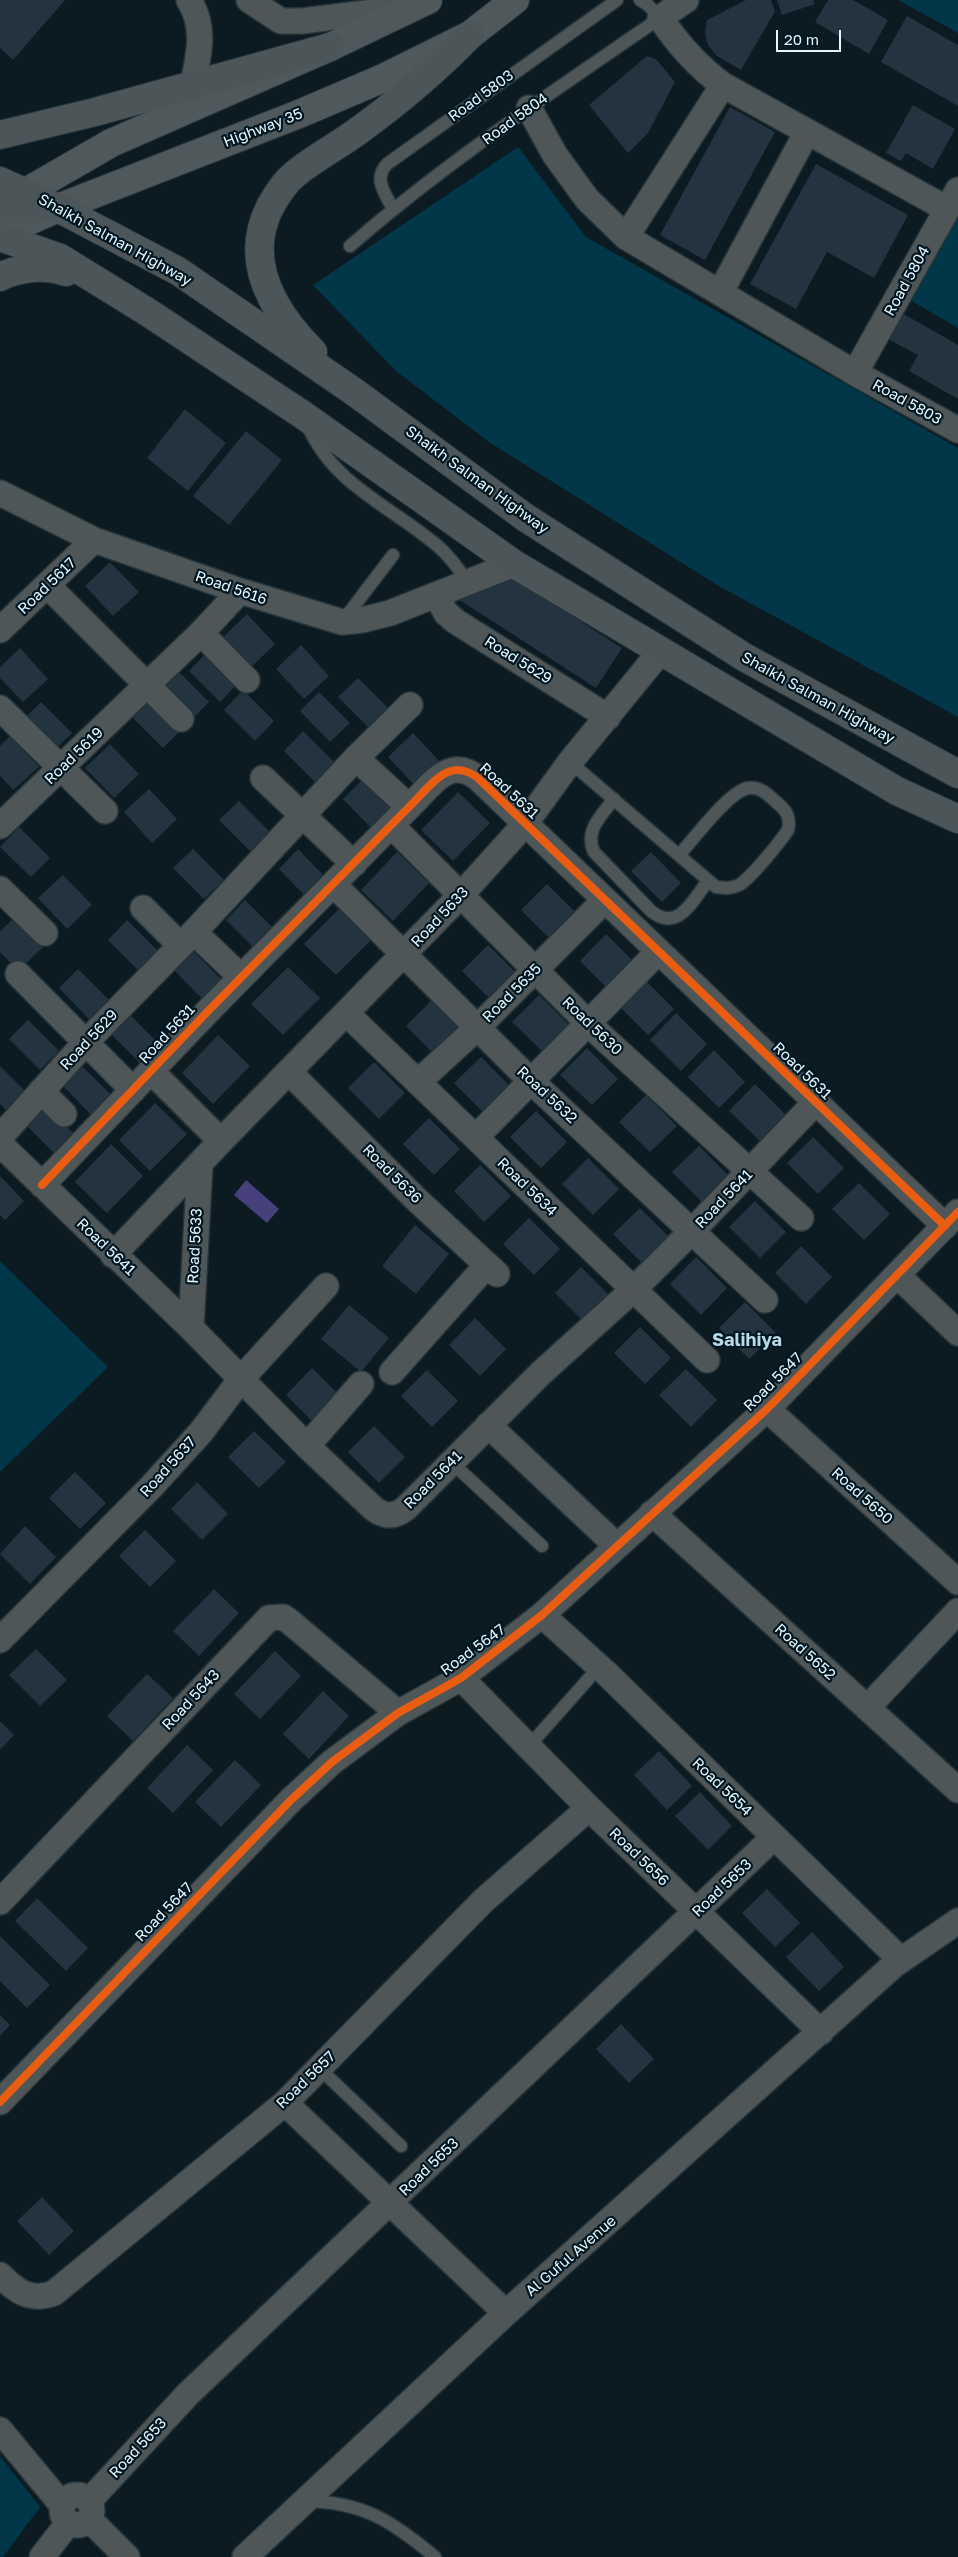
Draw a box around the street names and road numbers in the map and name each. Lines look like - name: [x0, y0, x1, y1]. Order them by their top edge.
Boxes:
- street label: Road 5803: [445, 66, 517, 126]
- street label: Road 5804: [479, 89, 551, 149]
- street label: Highway 35: [221, 105, 305, 151]
- street label: Shaikh Salman Highway: [35, 190, 195, 290]
- street label: Road 5804: [881, 243, 933, 319]
- street label: Road 5803: [869, 376, 945, 428]
- street label: Shaikh Salman Highway: [402, 422, 552, 538]
- street label: Road 5617: [14, 554, 80, 618]
- street label: Road 5616: [193, 567, 269, 609]
- street label: Road 5629: [481, 632, 555, 688]
- street label: Shaikh Salman Highway: [738, 648, 898, 748]
- street label: Road 5619: [41, 724, 107, 788]
- street label: Road 5631: [476, 759, 542, 823]
- street label: Road 5633: [408, 883, 472, 951]
- street label: Road 5635: [479, 960, 545, 1026]
- street label: Road 5630: [558, 993, 626, 1059]
- street label: Road 5631: [135, 1001, 199, 1067]
- street label: Road 5629: [56, 1006, 122, 1074]
- street label: Road 5631: [769, 1039, 835, 1103]
- street label: Road 5632: [513, 1063, 581, 1127]
- street label: Road 5636: [359, 1141, 425, 1207]
- street label: Road 5634: [493, 1154, 561, 1220]
- street label: Road 5641: [692, 1166, 756, 1232]
- street label: Road 5633: [184, 1208, 206, 1284]
- street label: Road 5641: [73, 1215, 139, 1279]
- street label: Road 5647: [740, 1349, 806, 1415]
- street label: Road 5637: [136, 1433, 200, 1501]
- street label: Road 5641: [400, 1447, 466, 1513]
- street label: Road 5650: [828, 1464, 896, 1528]
- street label: Road 5652: [771, 1620, 839, 1684]
- street label: Road 5647: [437, 1621, 509, 1679]
- street label: Road 5643: [158, 1666, 224, 1734]
- street label: Road 5654: [688, 1754, 756, 1820]
- street label: Road 5656: [605, 1824, 673, 1890]
- street label: Road 5653: [689, 1855, 755, 1921]
- street label: Road 5647: [131, 1879, 197, 1945]
- street label: Road 5657: [273, 2048, 339, 2112]
- street label: Road 5653: [396, 2134, 462, 2200]
- street label: Al Guful Avenue: [522, 2212, 620, 2300]
- street label: Road 5653: [106, 2414, 170, 2482]

